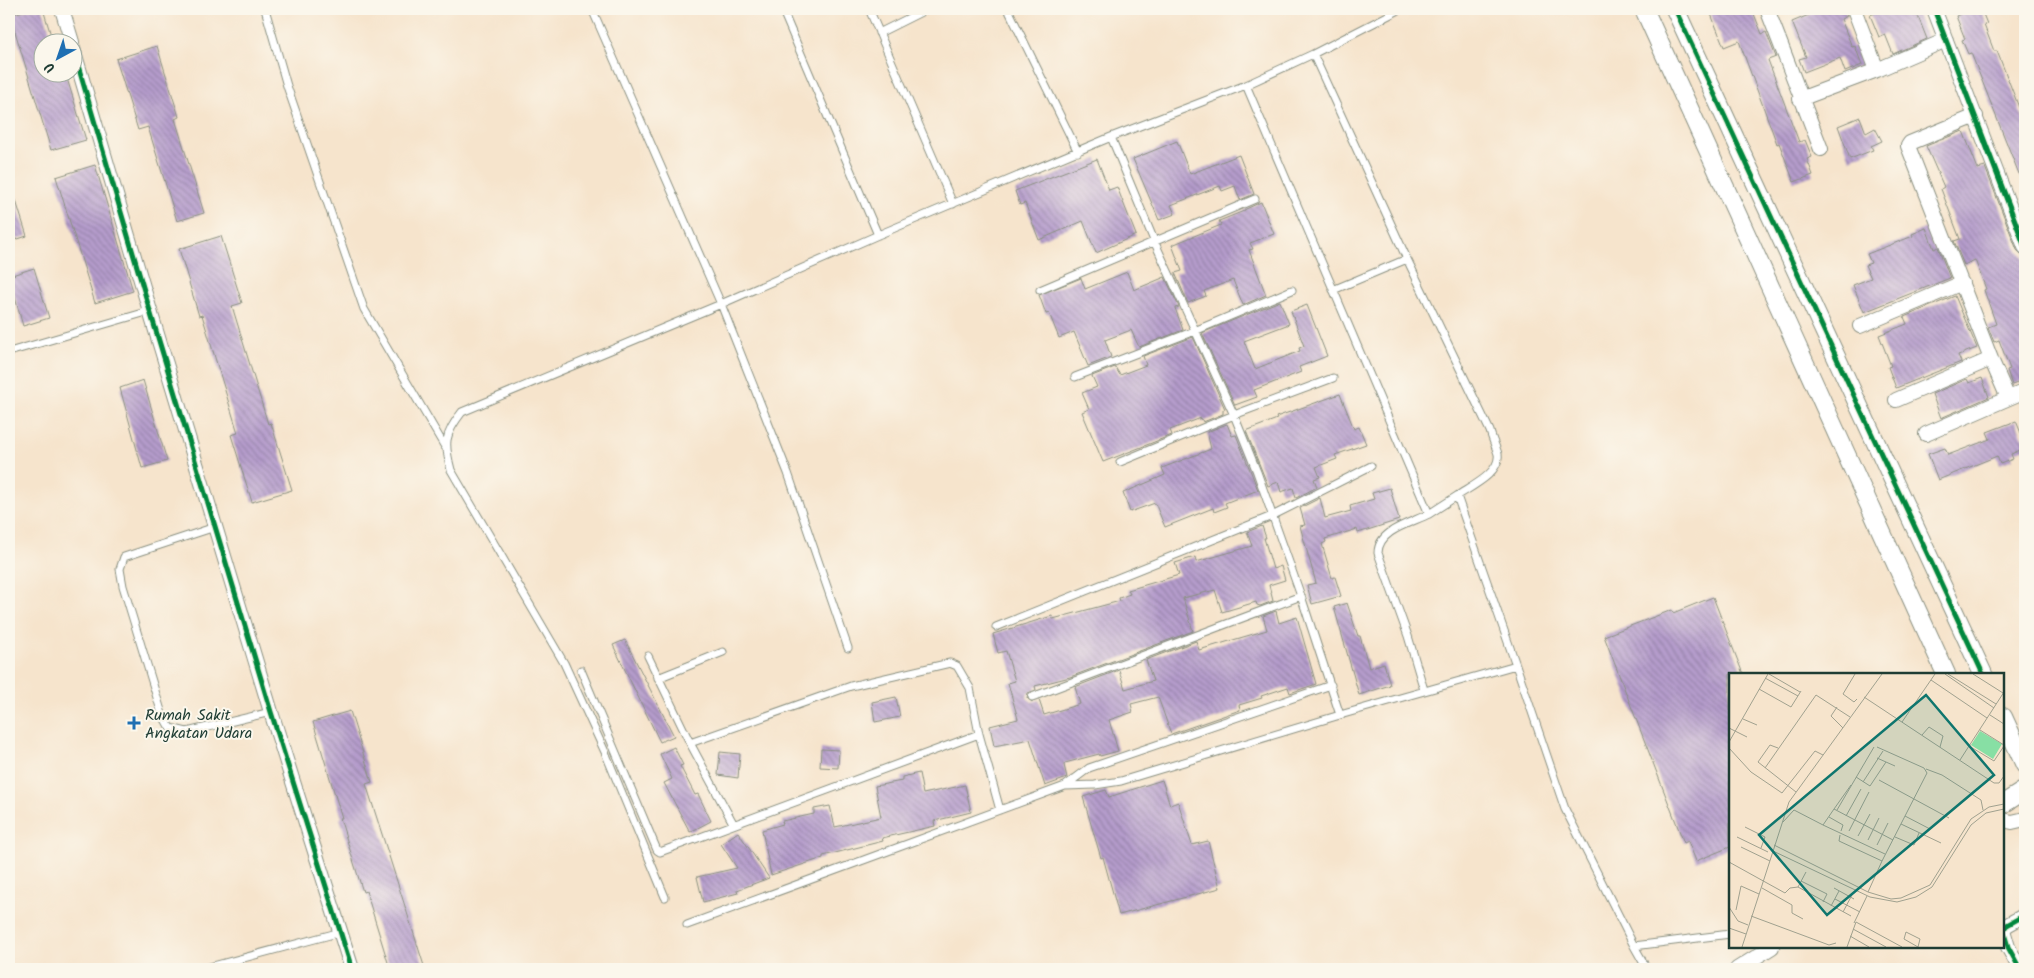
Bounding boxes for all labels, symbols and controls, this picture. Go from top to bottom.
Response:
north arrow [32,32,82,82]
text: U [40,56,61,78]
inset map [1729,673,2004,948]
place label: Rumah Sakit Angkatan Udara [145,703,252,746]
marker: Rumah Sakit Angkatan Udara [127,716,141,730]

